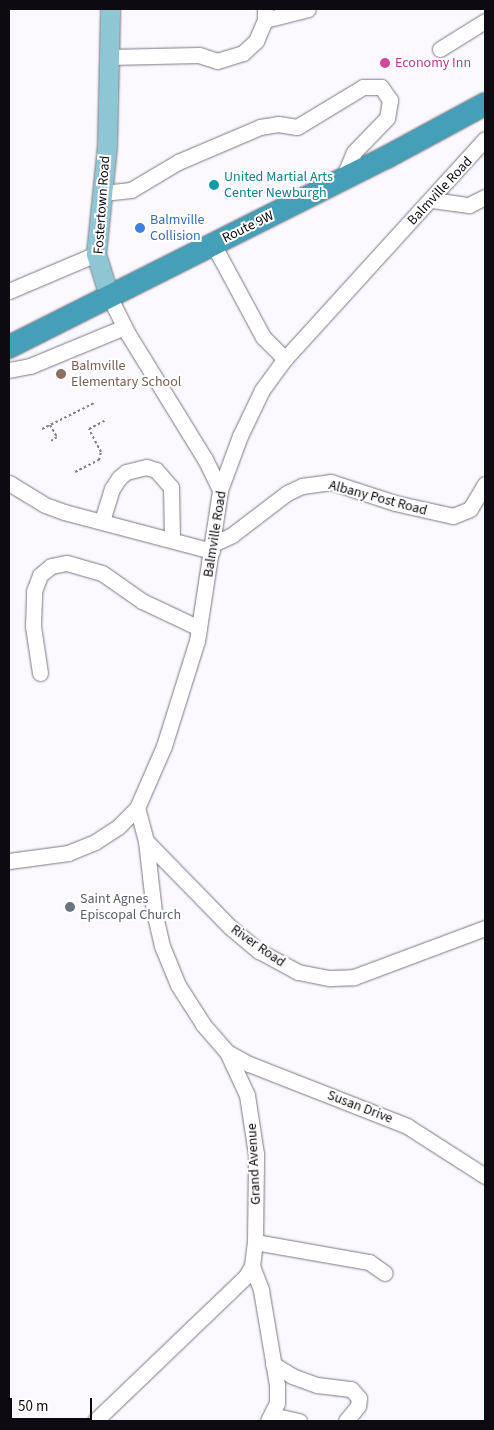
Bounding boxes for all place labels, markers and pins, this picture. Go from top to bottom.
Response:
place label: Economy Inn [395,55,471,71]
marker: Economy Inn [379,57,391,69]
place label: United Martial Arts Center Newburgh [224,169,333,202]
marker: United Martial Arts Center Newburgh [208,179,220,191]
place label: Balmville Collision [150,212,205,244]
marker: Balmville Collision [134,222,146,234]
place label: Balmville Elementary School [71,358,181,391]
marker: Balmville Elementary School [55,368,67,380]
place label: Saint Agnes Episcopal Church [80,891,181,924]
marker: Saint Agnes Episcopal Church [64,901,76,913]

